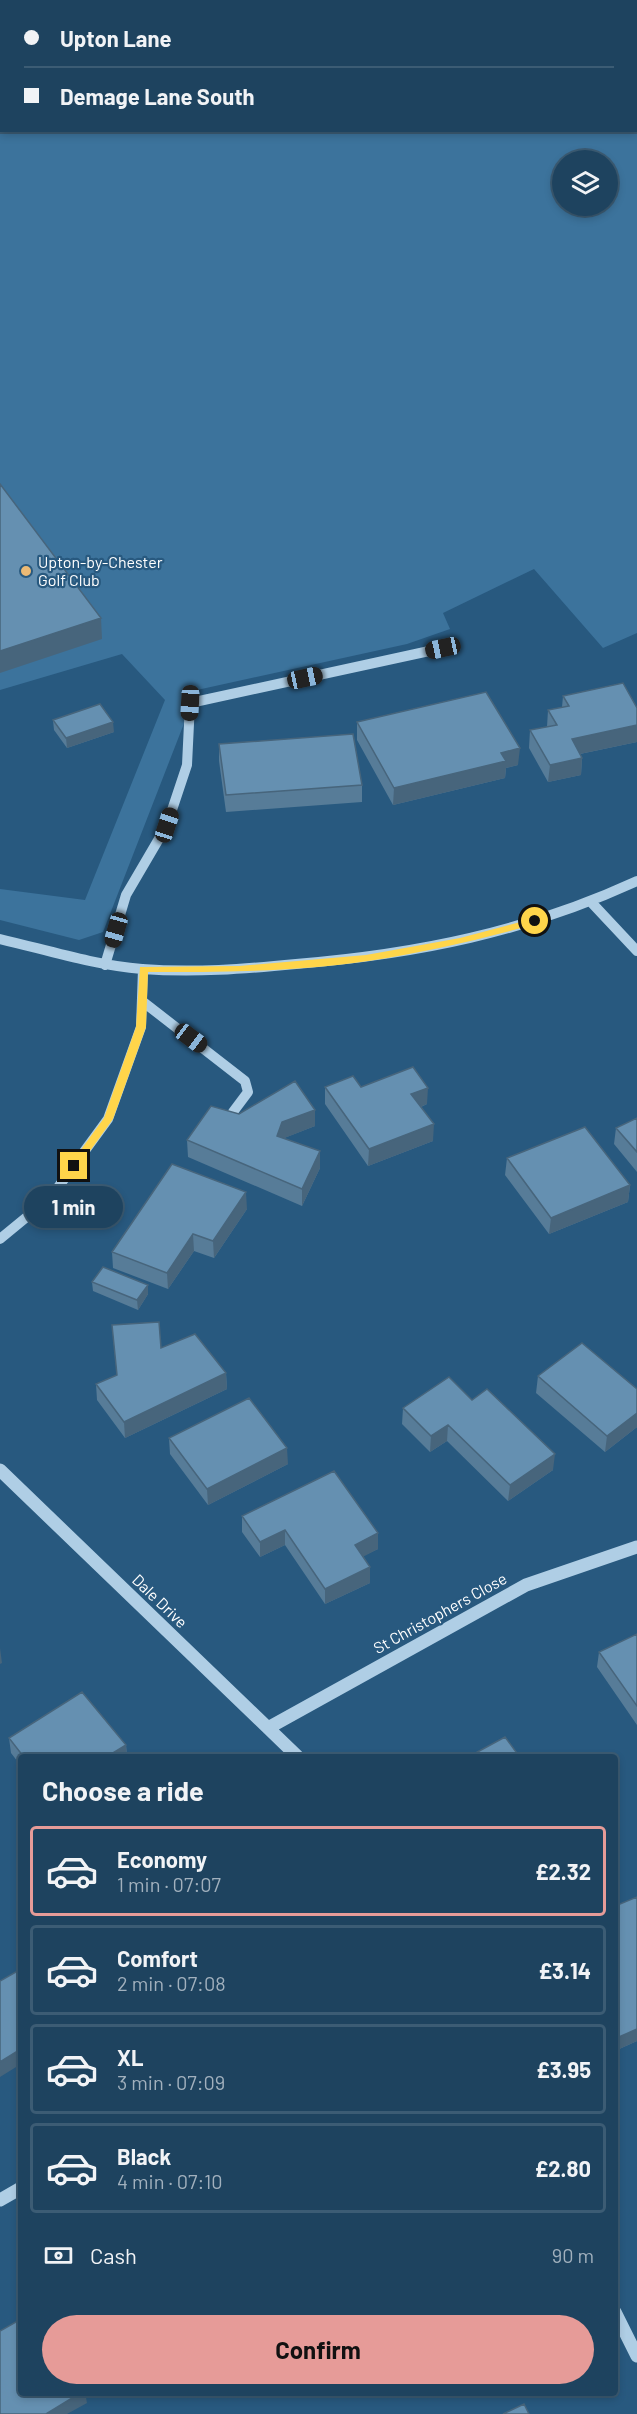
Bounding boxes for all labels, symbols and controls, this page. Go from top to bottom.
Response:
text: Upton Lane [60,25,171,51]
text: Demage Lane South [60,83,255,109]
map controls [552,150,618,216]
button: layers [552,150,618,216]
place label: Upton-by-Chester Golf Club [38,552,163,589]
marker: Upton-by-Chester Golf Club [19,564,33,578]
car [424,635,462,661]
car [286,665,324,691]
car [180,685,200,721]
car [153,805,181,845]
route start [521,907,548,934]
car [102,910,130,950]
car [171,1020,211,1056]
route end [60,1152,87,1179]
callout: 1 min [25,1187,124,1229]
text: 1 min [52,1195,95,1219]
street label: St Christophers Close [370,1568,510,1657]
street label: Dale Drive [129,1570,192,1631]
text: Choose a ride [42,1774,204,1806]
icon: car [45,1844,99,1898]
text: Economy [117,1846,207,1872]
text: £2.32 [535,1858,591,1884]
text: 1 min · 07:07 [117,1872,221,1896]
icon: car [45,1943,99,1997]
text: Comfort [117,1945,198,1971]
text: £3.14 [539,1957,591,1983]
text: 2 min · 07:08 [117,1971,226,1995]
icon: car [45,2042,99,2096]
text: XL [117,2044,143,2070]
text: £3.95 [536,2056,591,2082]
text: 3 min · 07:09 [117,2070,225,2094]
icon: car [45,2141,99,2195]
text: Black [117,2143,171,2169]
text: £2.80 [535,2155,591,2181]
text: 4 min · 07:10 [117,2169,222,2193]
icon: cash [42,2239,75,2272]
text: Cash [90,2242,137,2268]
text: 90 m [552,2243,594,2267]
button: Confirm [42,2315,594,2384]

